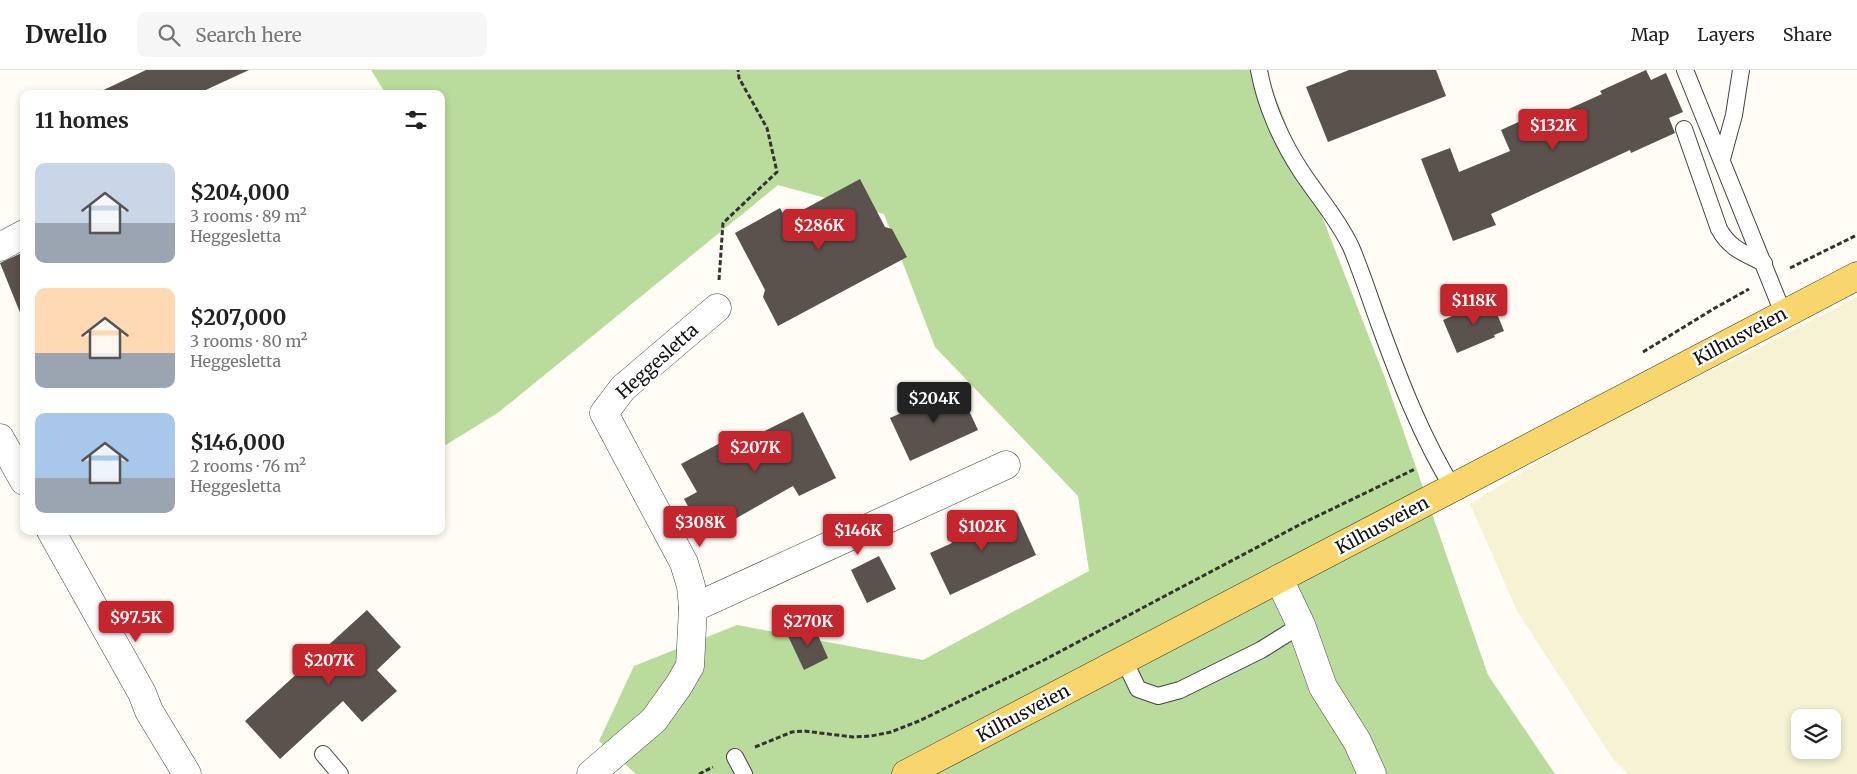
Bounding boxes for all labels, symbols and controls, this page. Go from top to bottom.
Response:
search box [137,12,487,57]
text: Dwello [25,19,107,50]
icon: search [155,21,183,49]
text: Search here [195,23,302,47]
text: Map [1631,23,1669,46]
text: Layers [1697,23,1755,46]
text: Share [1783,23,1832,46]
icon: filters [402,106,430,134]
text: 11 homes [35,107,129,134]
pin: $132K [1518,108,1588,151]
text: $132K [1529,115,1577,135]
text: $204,000 [190,179,290,206]
icon: home [75,183,135,243]
text: 3 rooms · 89 m² [190,206,307,226]
pin: $286K [784,208,854,251]
text: $286K [794,215,844,235]
text: Heggesletta [190,226,281,246]
pin: $118K [1439,284,1509,326]
text: $118K [1451,290,1497,310]
street label: Kilhusveien [1689,302,1791,370]
text: $207,000 [190,304,286,331]
icon: home [75,308,135,368]
street label: Heggesletta [611,318,703,404]
text: 3 rooms · 80 m² [190,331,307,351]
text: Heggesletta [190,351,281,371]
pin: $204K [899,382,969,424]
text: $204K [908,388,960,408]
text: $146,000 [190,429,285,456]
pin: $207K [720,430,790,473]
icon: home [75,433,135,493]
text: $207K [730,437,781,457]
text: 2 rooms · 76 m² [190,456,306,476]
text: Heggesletta [190,476,281,496]
street label: Kilhusveien [1331,491,1433,559]
pin: $308K [665,506,735,548]
pin: $102K [947,510,1017,552]
text: $308K [674,512,726,532]
pin: $146K [823,514,893,556]
text: $102K [958,516,1006,536]
text: $146K [834,520,882,540]
pin: $97.5K [95,600,177,643]
pin: $270K [773,604,843,647]
text: $97.5K [110,607,162,627]
text: $270K [783,611,833,631]
pin: $207K [294,644,364,686]
text: $207K [304,650,355,670]
street label: Kilhusveien [972,679,1074,747]
map controls [1791,709,1841,759]
button: layers [1791,709,1841,759]

